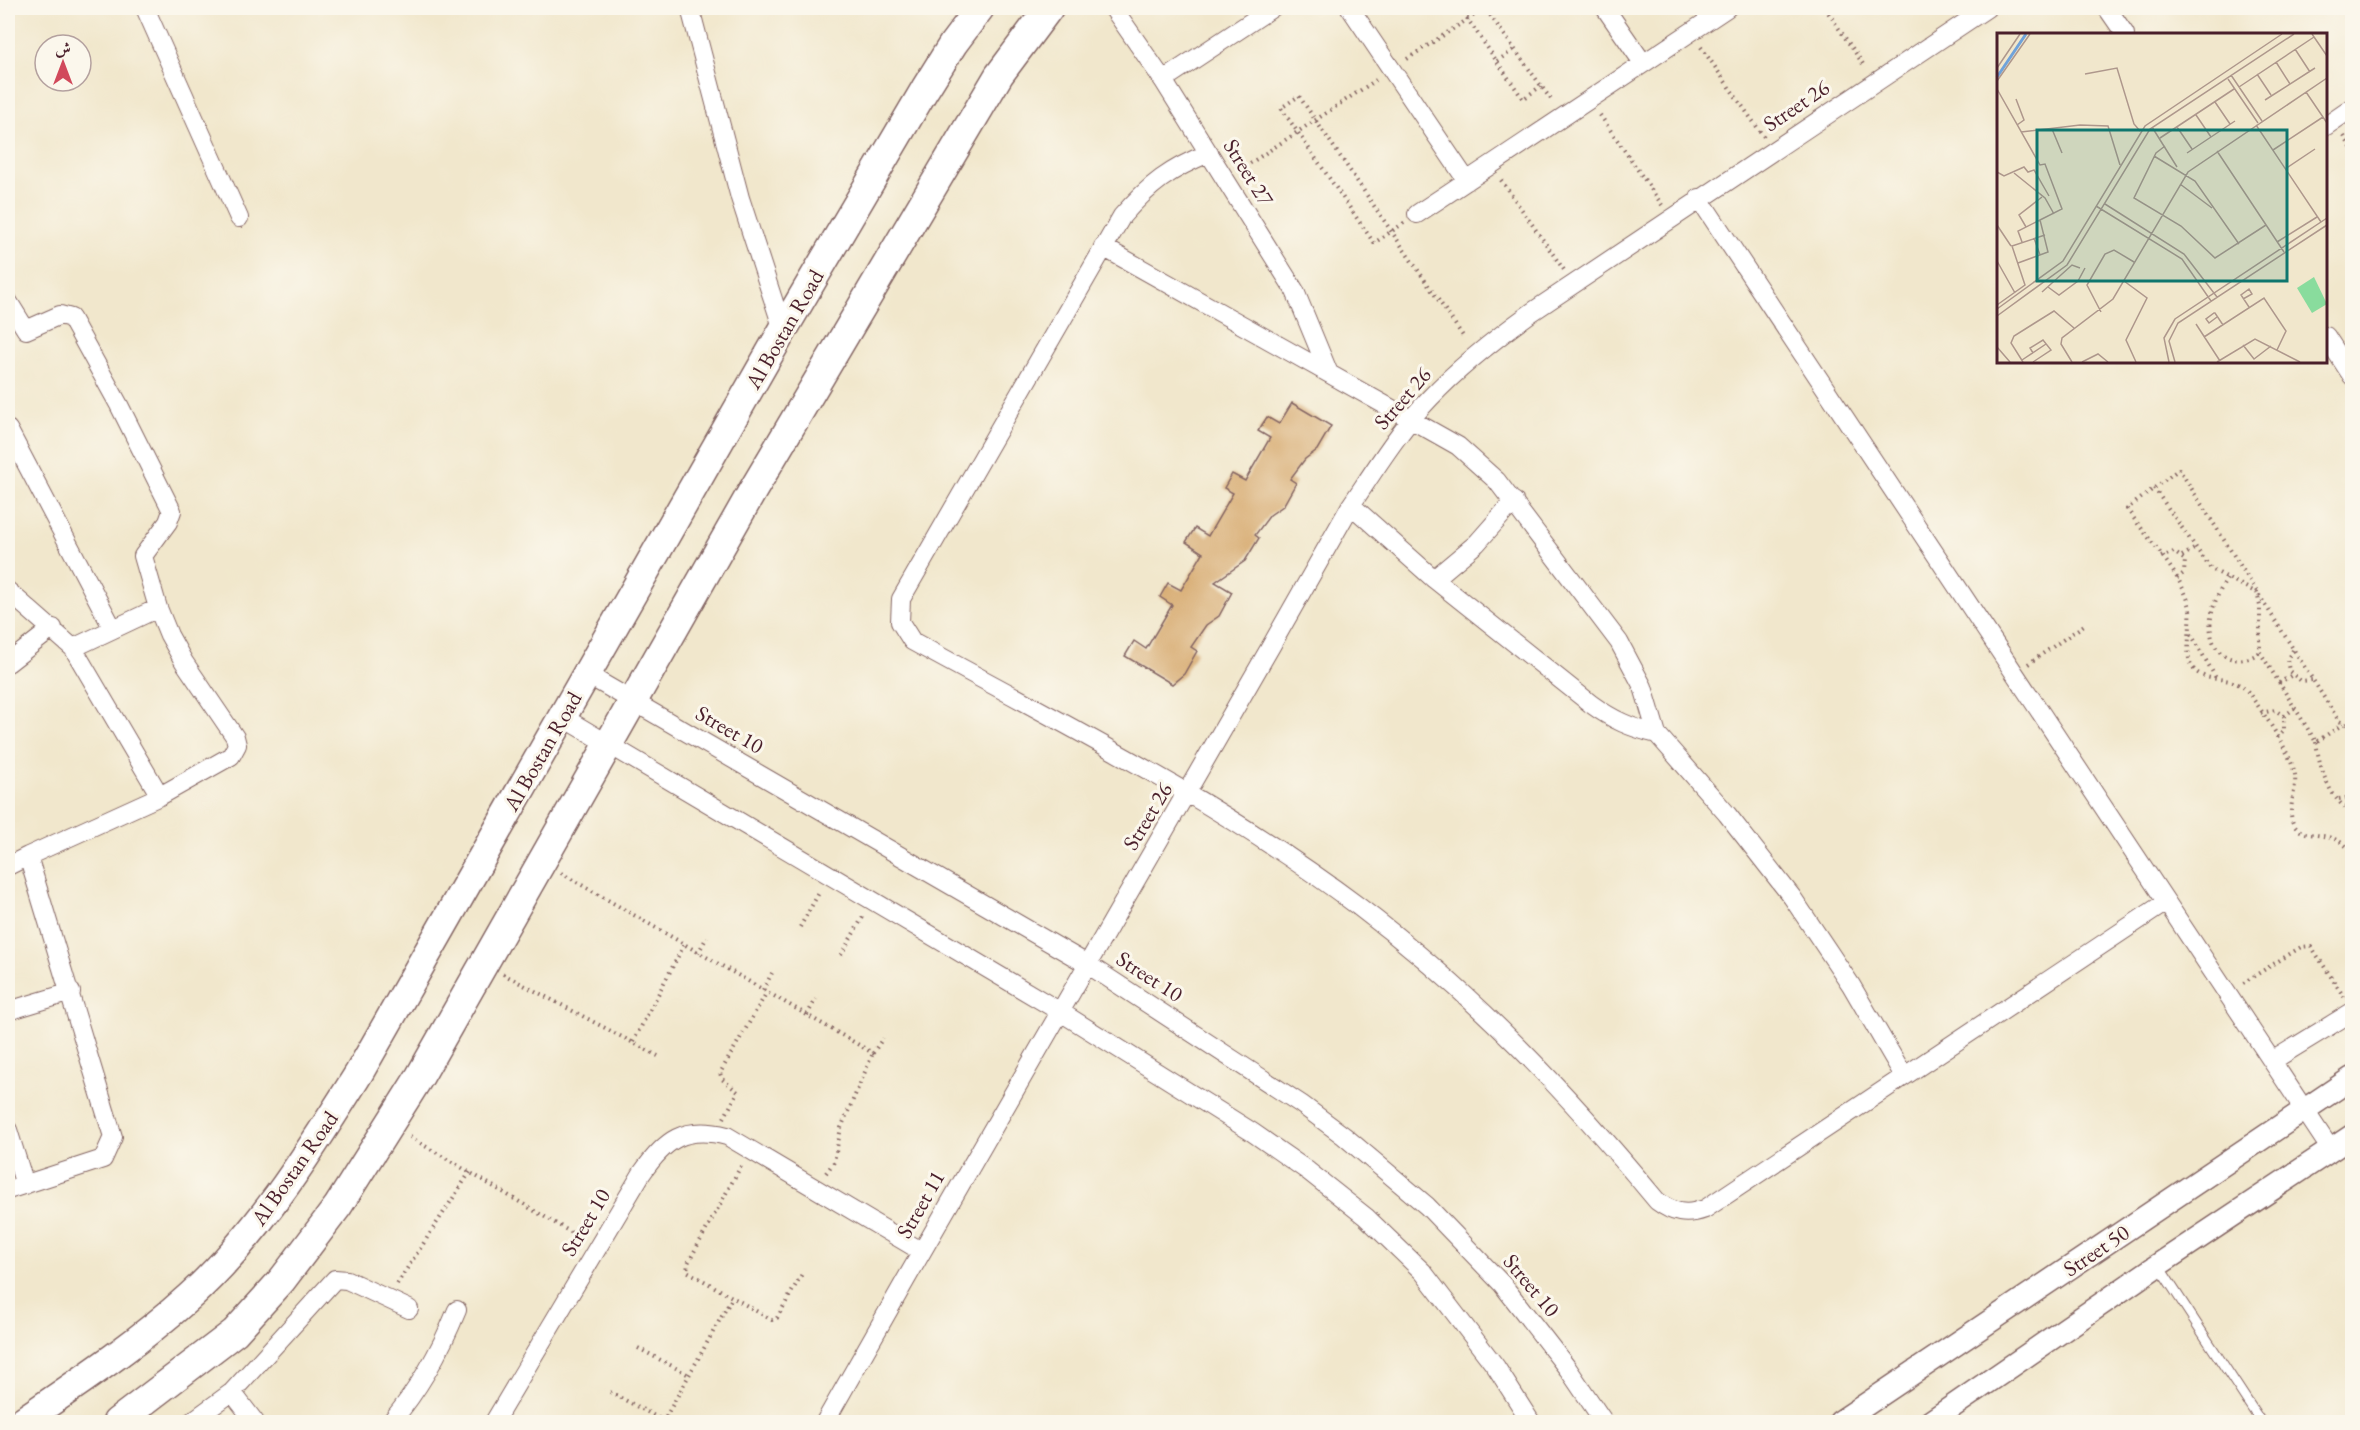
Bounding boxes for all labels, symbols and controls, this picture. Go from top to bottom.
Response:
north arrow [33,33,93,93]
inset map [1997,33,2327,363]
text: ش [55,38,71,59]
street label: Street 26 [1758,72,1835,138]
street label: Street 27 [1217,133,1281,212]
street label: Al Bostan Road [738,263,831,395]
street label: Street 26 [1367,361,1438,436]
street label: Al Bostan Road [496,685,589,817]
street label: Street 10 [691,698,769,761]
street label: Street 26 [1116,777,1179,855]
street label: Street 10 [1111,944,1189,1009]
street label: Al Bostan Road [244,1105,345,1232]
street label: Street 11 [889,1165,951,1243]
street label: Street 10 [554,1183,617,1261]
street label: Street 50 [2058,1217,2135,1283]
street label: Street 10 [1497,1248,1567,1323]

